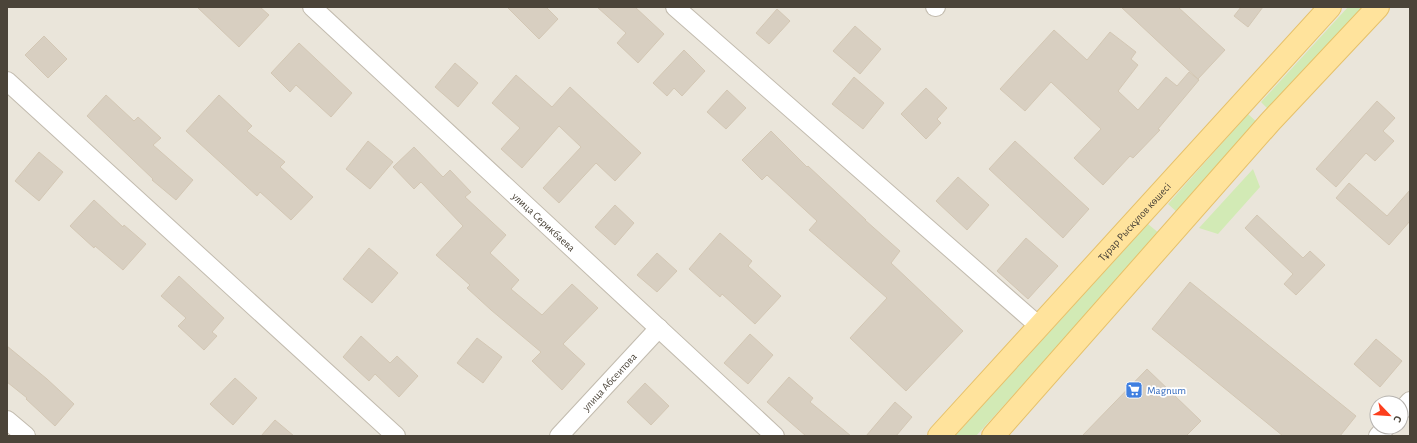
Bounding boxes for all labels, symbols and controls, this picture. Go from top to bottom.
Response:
street label: Тұрар Рыскұлов көшесі [1096,181,1173,263]
street label: улица Серикбаева [509,190,577,254]
street label: улица Абсеитова [580,351,639,414]
supermarket icon: Magnum [1124,380,1144,400]
place label: Magnum [1147,385,1186,396]
north arrow [1369,395,1409,435]
text: С [1391,414,1404,424]

